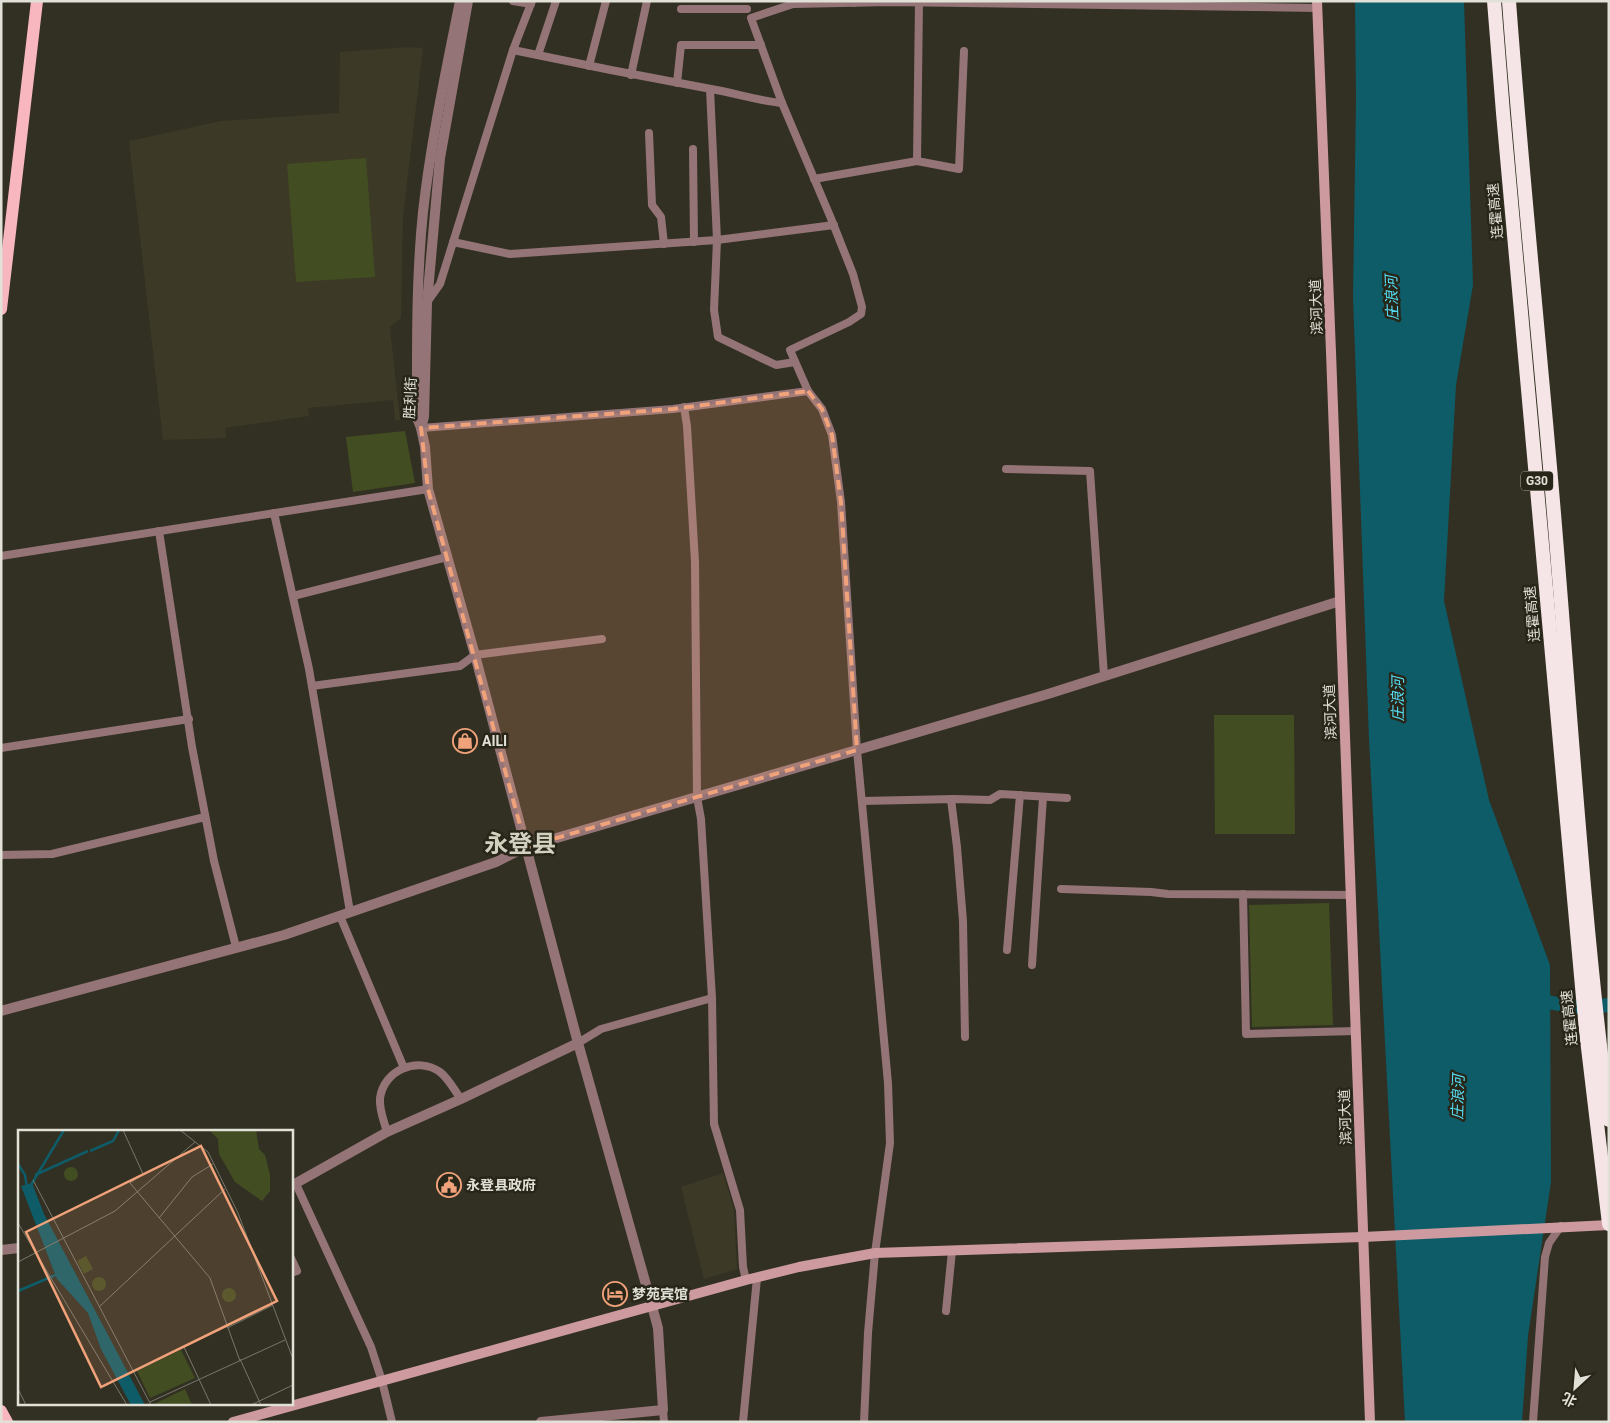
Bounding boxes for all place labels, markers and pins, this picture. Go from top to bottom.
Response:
shop icon: AILI [452,728,478,754]
place label: AILI [482,733,507,749]
public building icon: 永登县政府 [436,1172,462,1198]
place label: 永登县政府 [466,1177,536,1193]
hotel icon: 梦苑宾馆 [602,1281,628,1307]
place label: 梦苑宾馆 [632,1286,688,1302]

